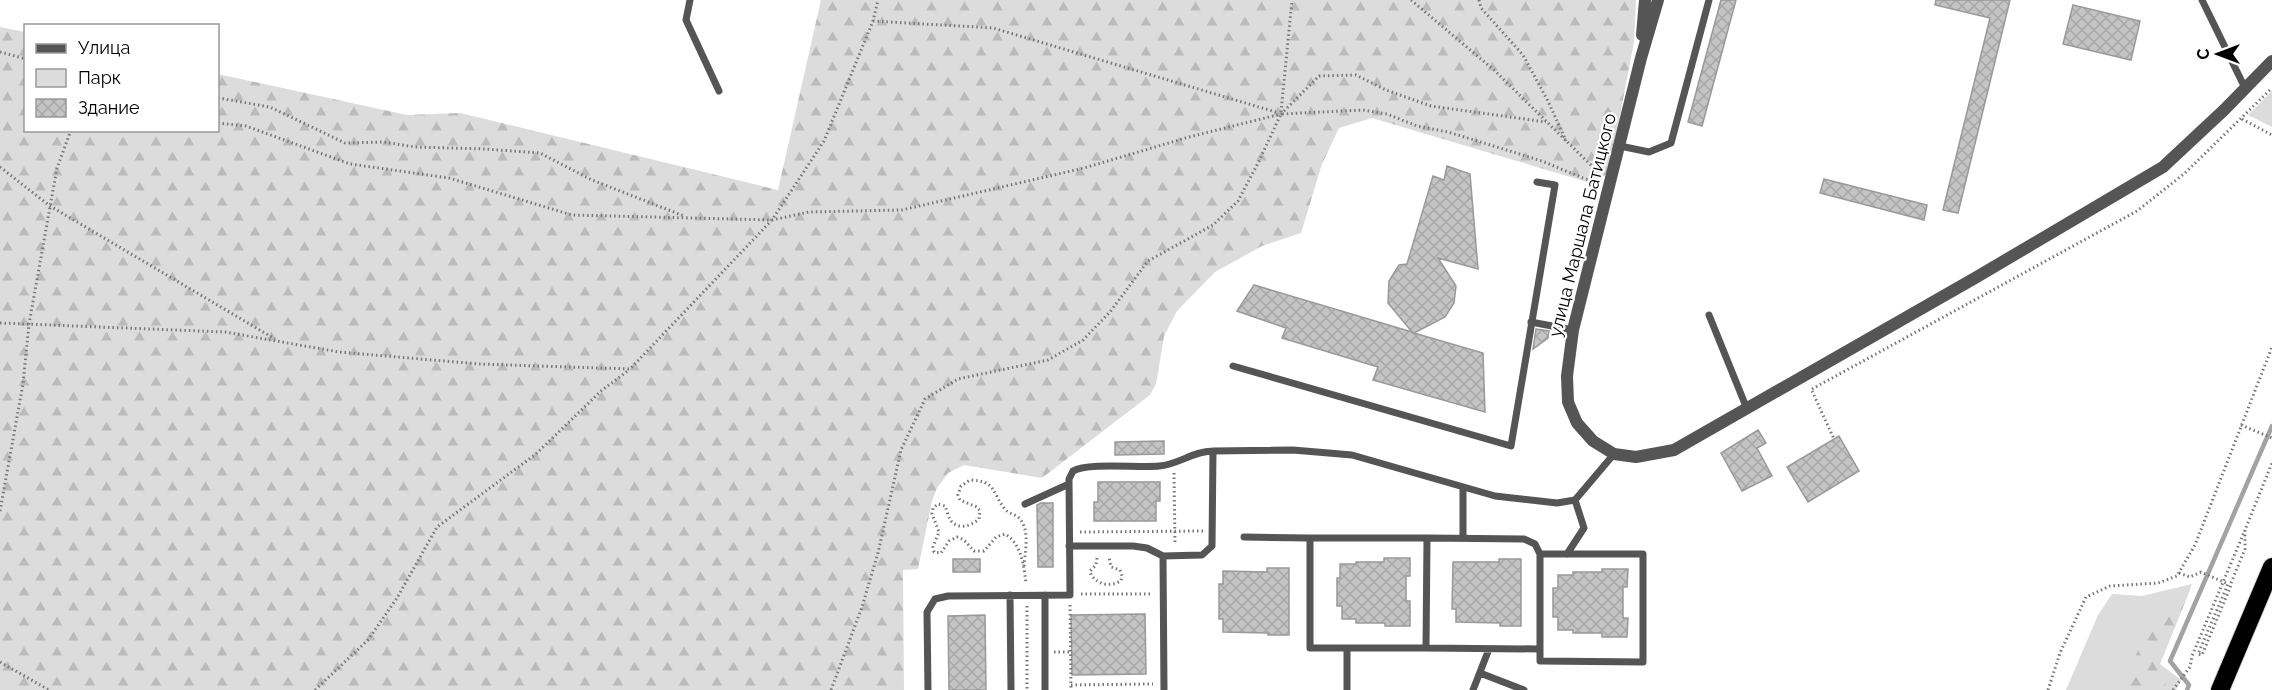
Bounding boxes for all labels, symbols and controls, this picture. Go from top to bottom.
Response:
legend [24,24,219,132]
north arrow [2188,24,2248,84]
text: Улица [78,37,130,58]
text: С [2194,48,2213,59]
text: Парк [78,67,121,88]
text: Здание [78,97,140,118]
street label: улица Маршала Батицкого [1544,111,1620,339]

